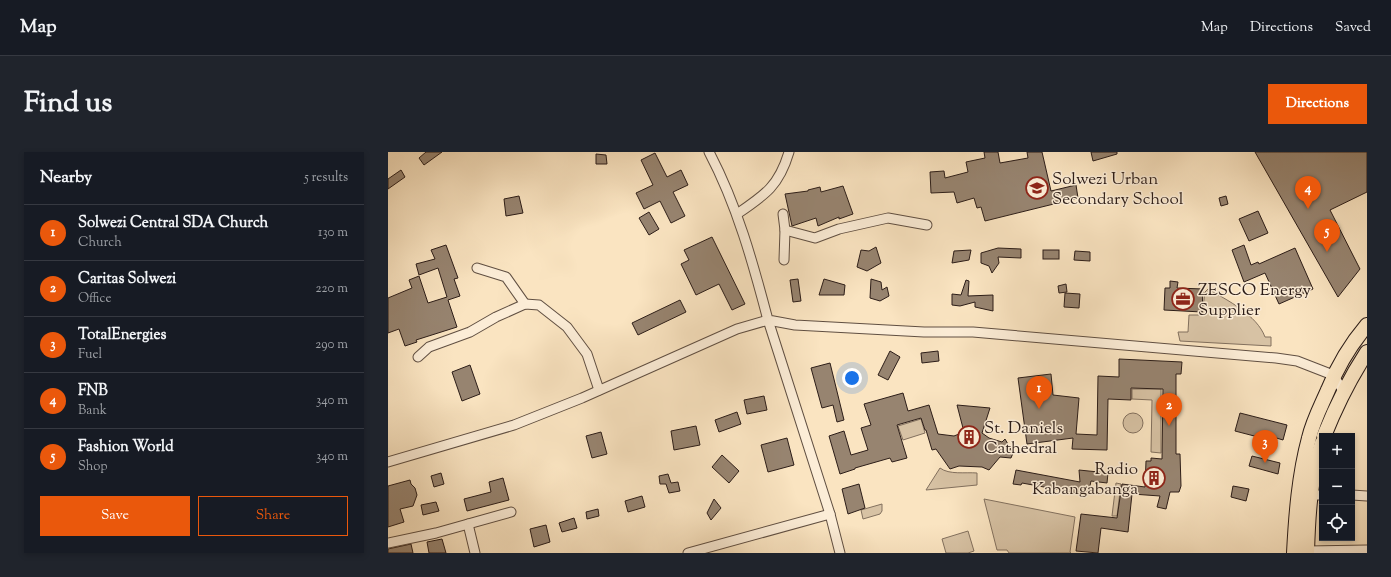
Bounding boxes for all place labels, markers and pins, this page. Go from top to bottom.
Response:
place label: Solwezi Urban Secondary School [1052,168,1184,212]
school or university icon: Solwezi Urban Secondary School [1024,175,1050,201]
pin: 4 [1295,176,1321,209]
pin: 5 [1314,219,1340,252]
place label: ZESCO Energy Supplier [1198,279,1312,323]
office icon: ZESCO Energy Supplier [1170,286,1196,312]
pin: 1 [1026,376,1052,409]
pin: 2 [1156,393,1182,426]
place label: St. Daniels Cathedral [984,417,1064,461]
building icon: St. Daniels Cathedral [956,424,982,450]
pin: 3 [1252,430,1278,463]
place label: Radio Kabangabanga [1032,458,1138,502]
building icon: Radio Kabangabanga [1141,465,1167,491]

